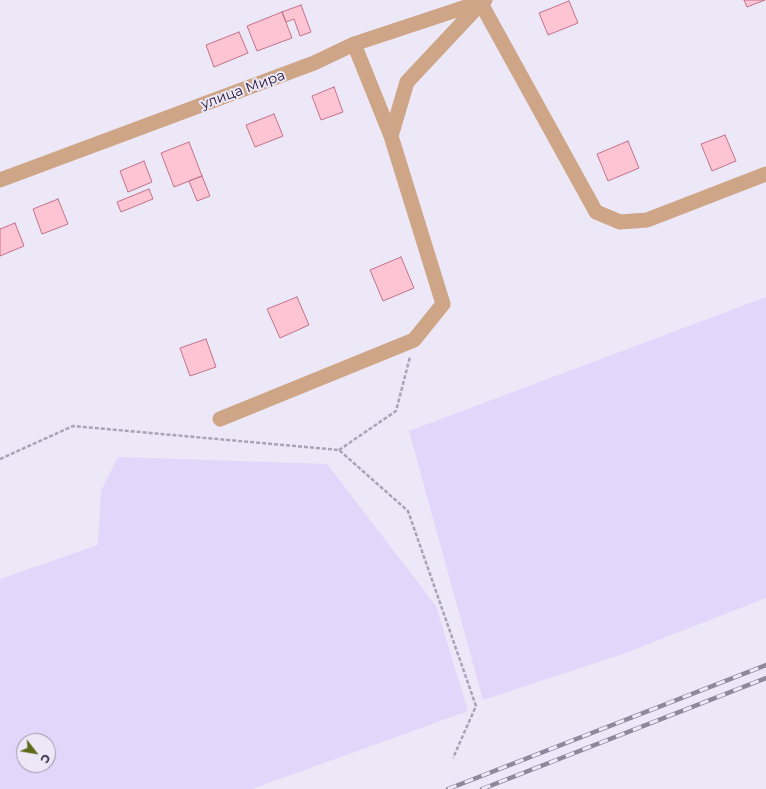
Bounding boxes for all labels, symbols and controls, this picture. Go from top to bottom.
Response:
street label: улица Мира [199,67,287,113]
north arrow [16,733,56,773]
text: С [37,752,53,766]

